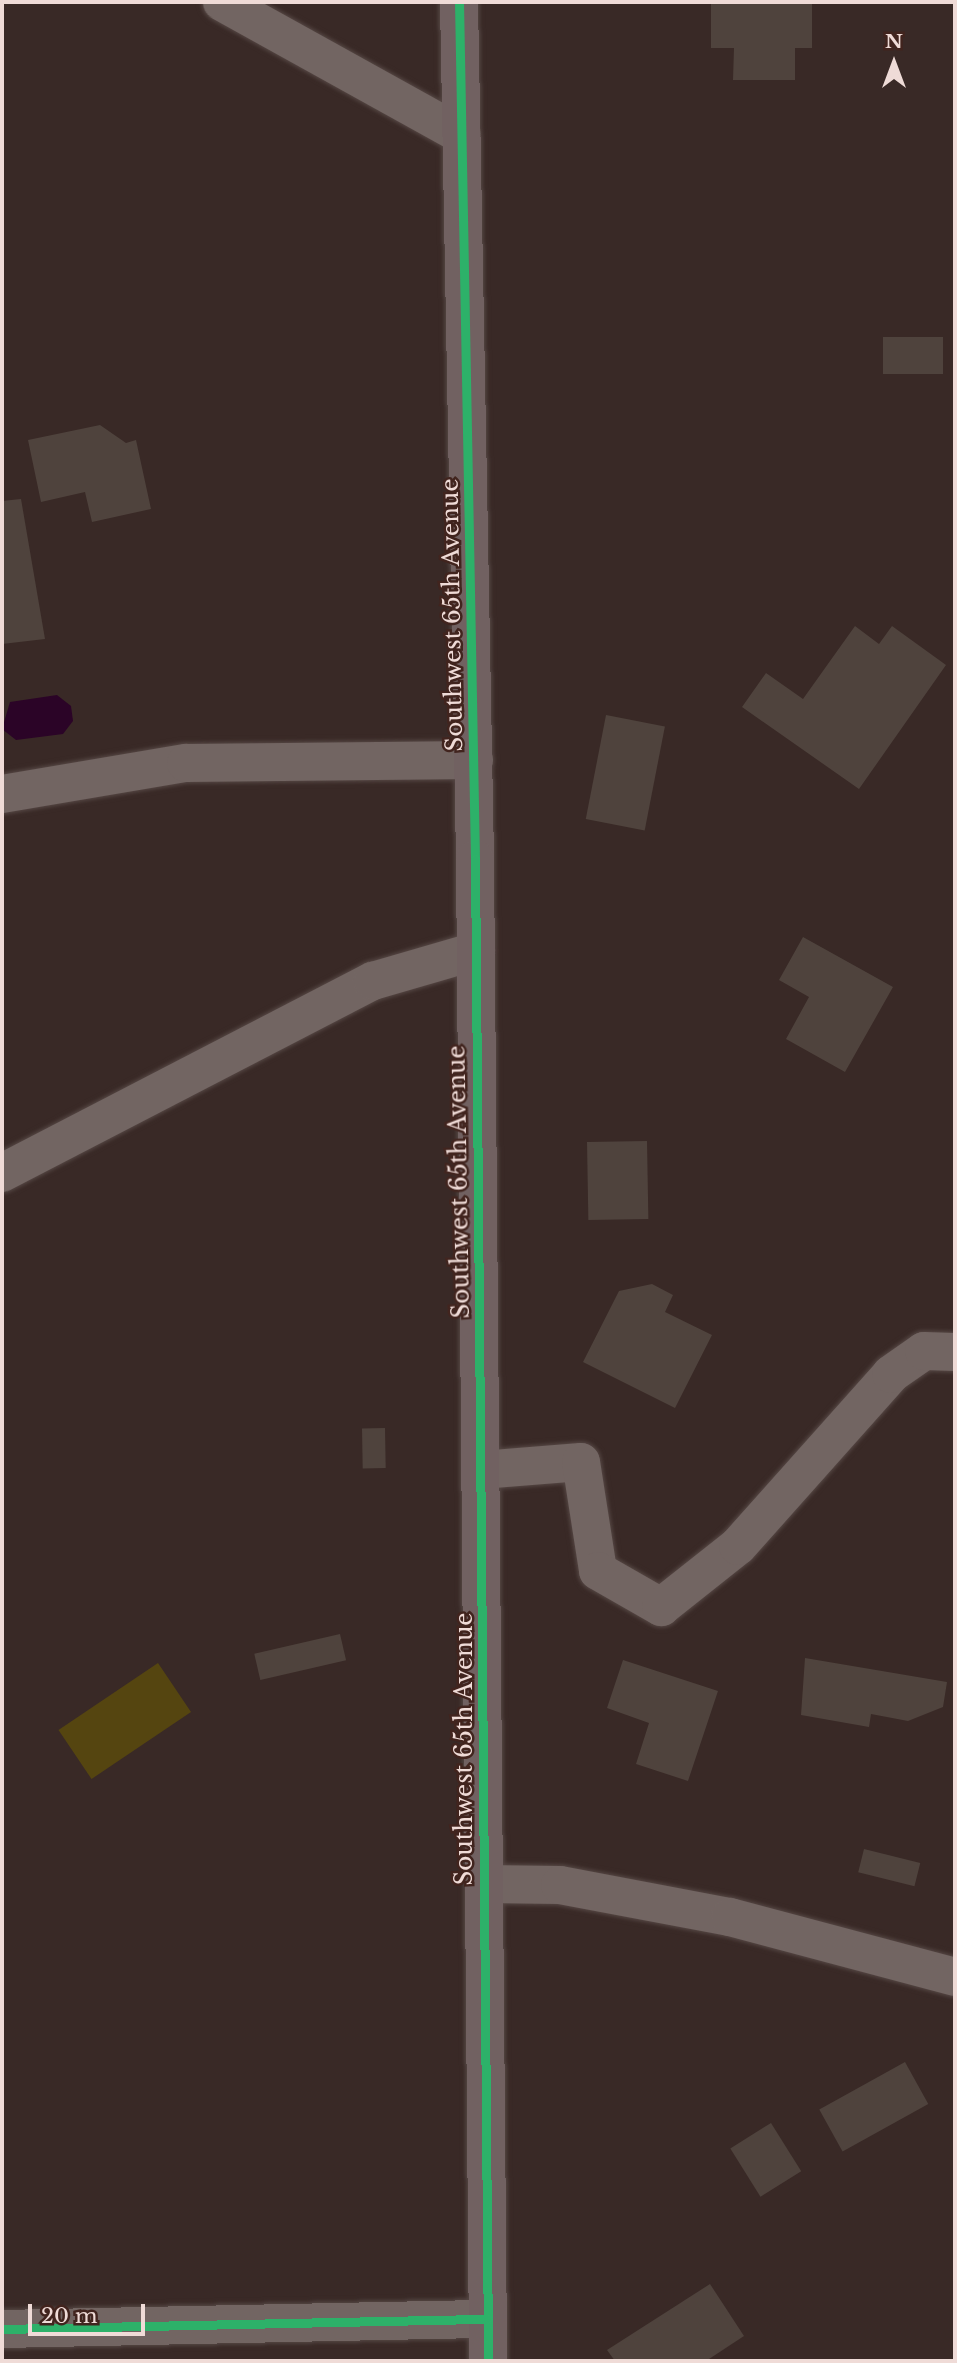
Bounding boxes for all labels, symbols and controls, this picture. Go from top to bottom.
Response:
north arrow [859,28,929,98]
text: N [885,30,903,53]
street label: Southwest 65th Avenue [436,478,468,752]
street label: Southwest 65th Avenue [443,1045,475,1319]
street label: Southwest 65th Avenue [450,1612,478,1886]
scale bar [32,2290,149,2334]
text: 20 m [41,2303,98,2329]

